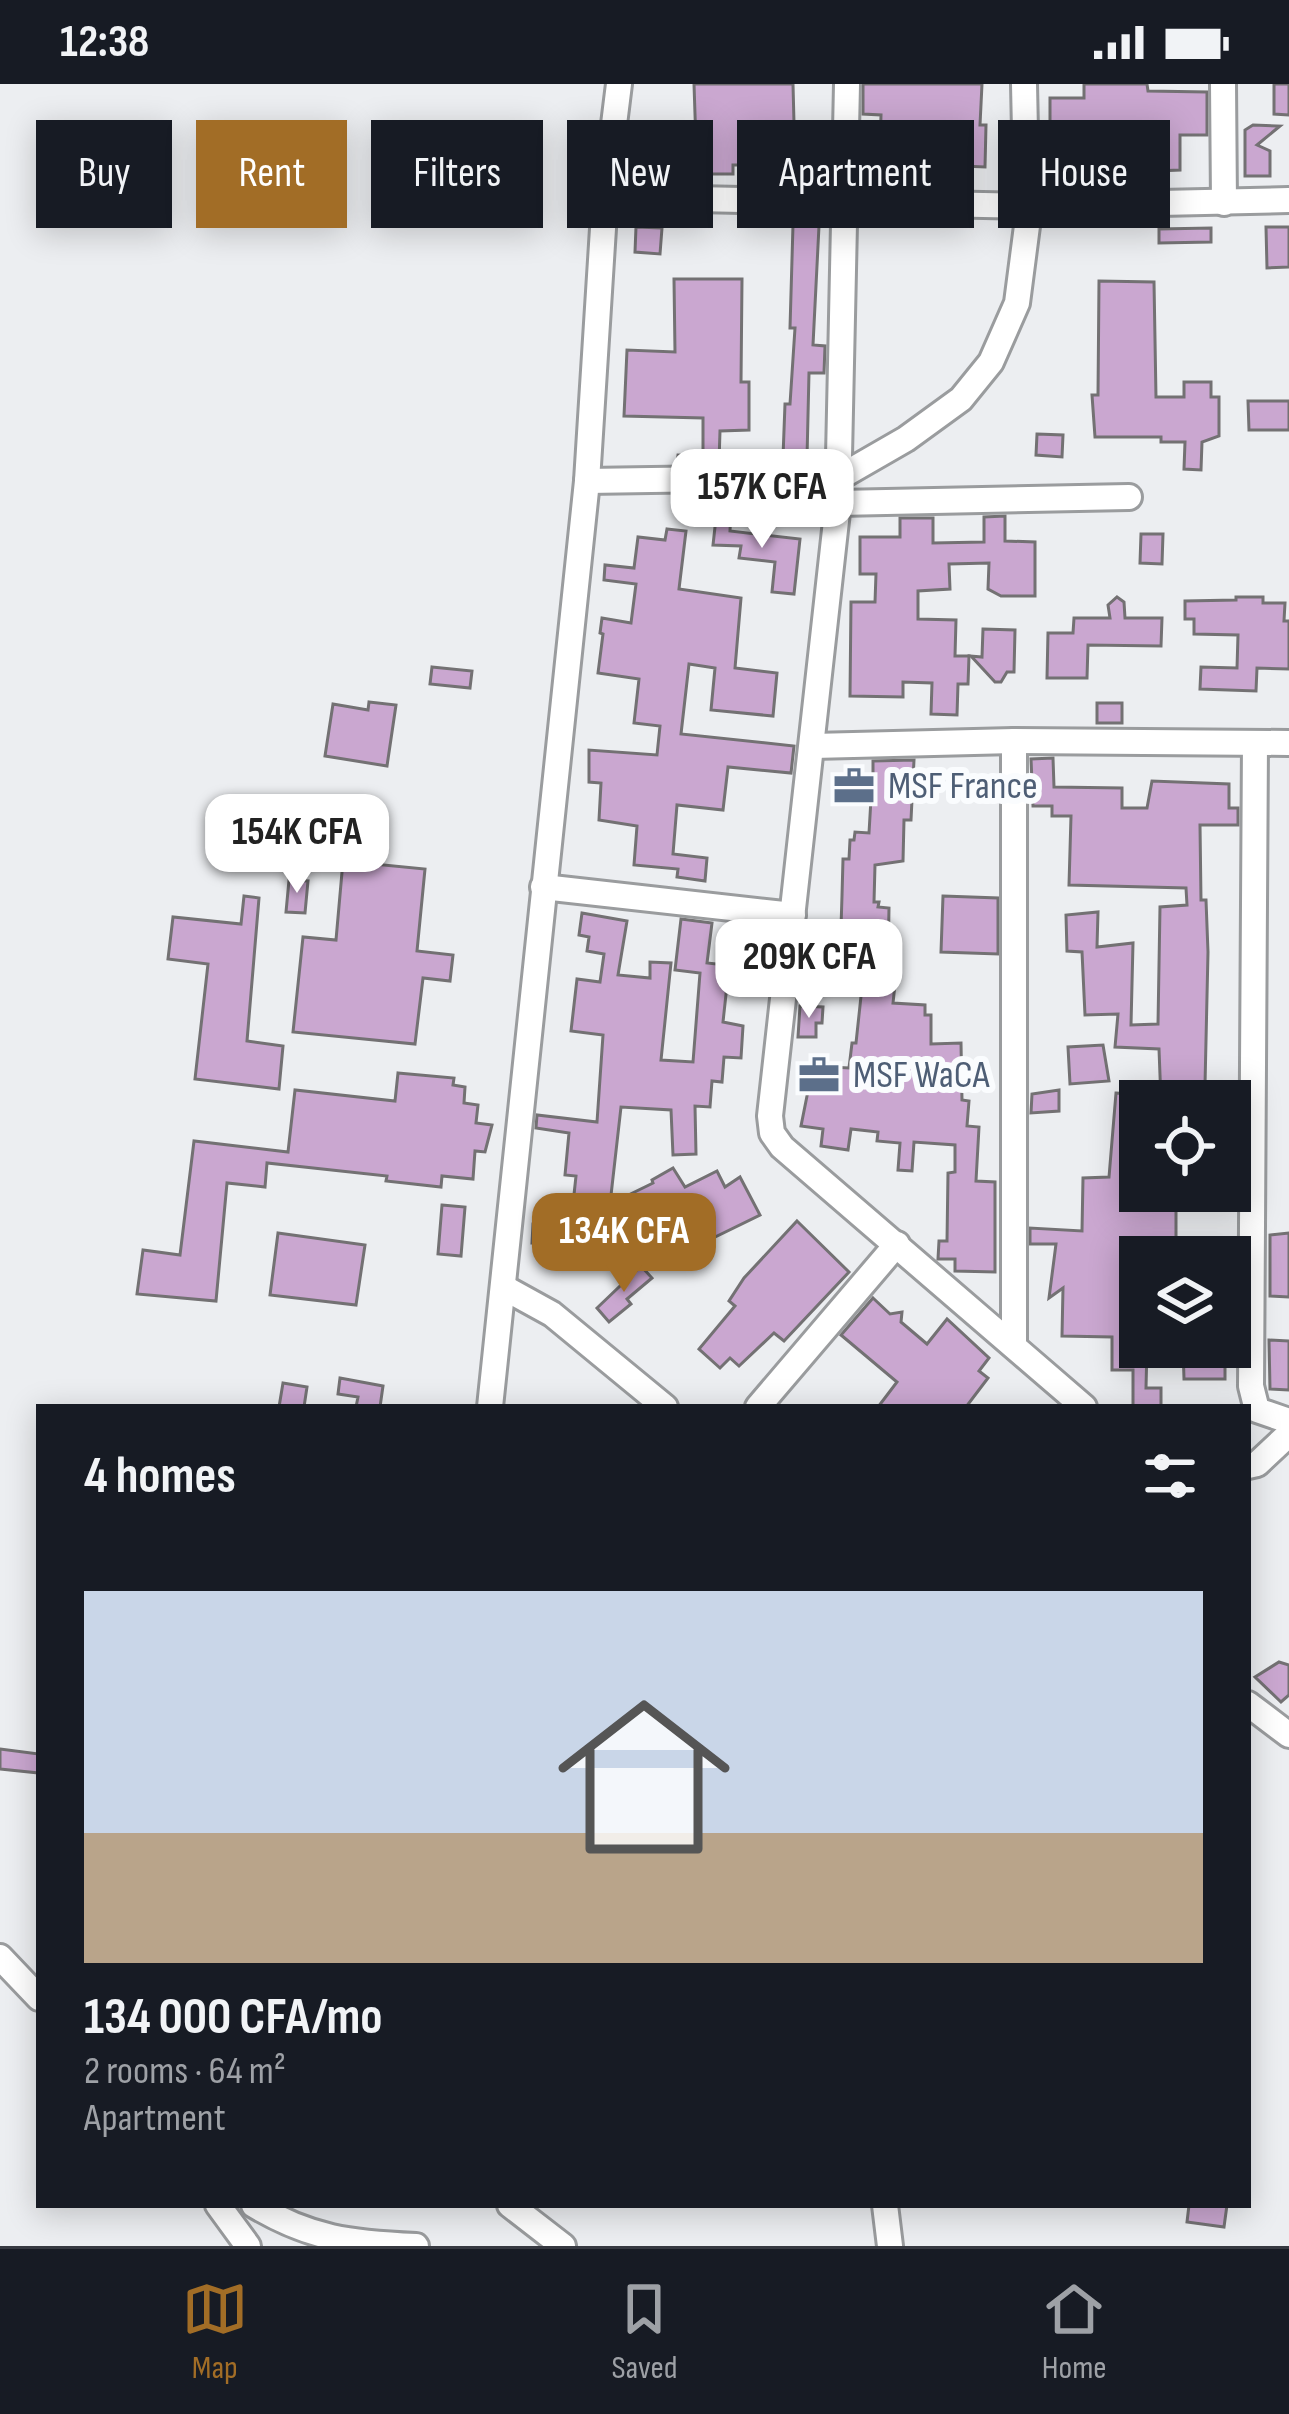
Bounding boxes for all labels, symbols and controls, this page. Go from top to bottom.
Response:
text: 12:38 [60,15,149,70]
chip: Buy [36,120,172,228]
chip: Rent [196,120,347,228]
chip: Filters [371,120,543,228]
chip: New [567,120,713,228]
chip: Apartment [737,120,974,228]
chip: House [998,120,1170,228]
pin: 157K CFA [638,449,886,551]
text: 157K CFA [698,464,826,511]
office icon: MSF France [831,763,877,809]
place label: MSF France [888,763,1038,810]
pin: 154K CFA [173,794,421,896]
text: 154K CFA [232,809,362,856]
pin: 209K CFA [685,919,933,1021]
text: 209K CFA [742,934,876,981]
office icon: MSF WaCA [796,1052,842,1098]
place label: MSF WaCA [853,1052,990,1099]
map controls [1119,1080,1251,1368]
button: locate [1119,1080,1251,1212]
pin: 134K CFA [500,1193,748,1295]
text: 134K CFA [559,1208,689,1255]
button: layers [1119,1236,1251,1368]
icon: filters [1137,1443,1203,1509]
text: 4 homes [84,1446,236,1507]
icon: home [536,1669,752,1885]
text: 134 000 CFA/mo [84,1987,383,2048]
text: 2 rooms · 64 m² [84,2048,286,2095]
text: Apartment [84,2095,226,2142]
tab: Map [182,2276,248,2388]
tab: Saved [611,2276,678,2388]
tab: Home [1041,2276,1107,2388]

